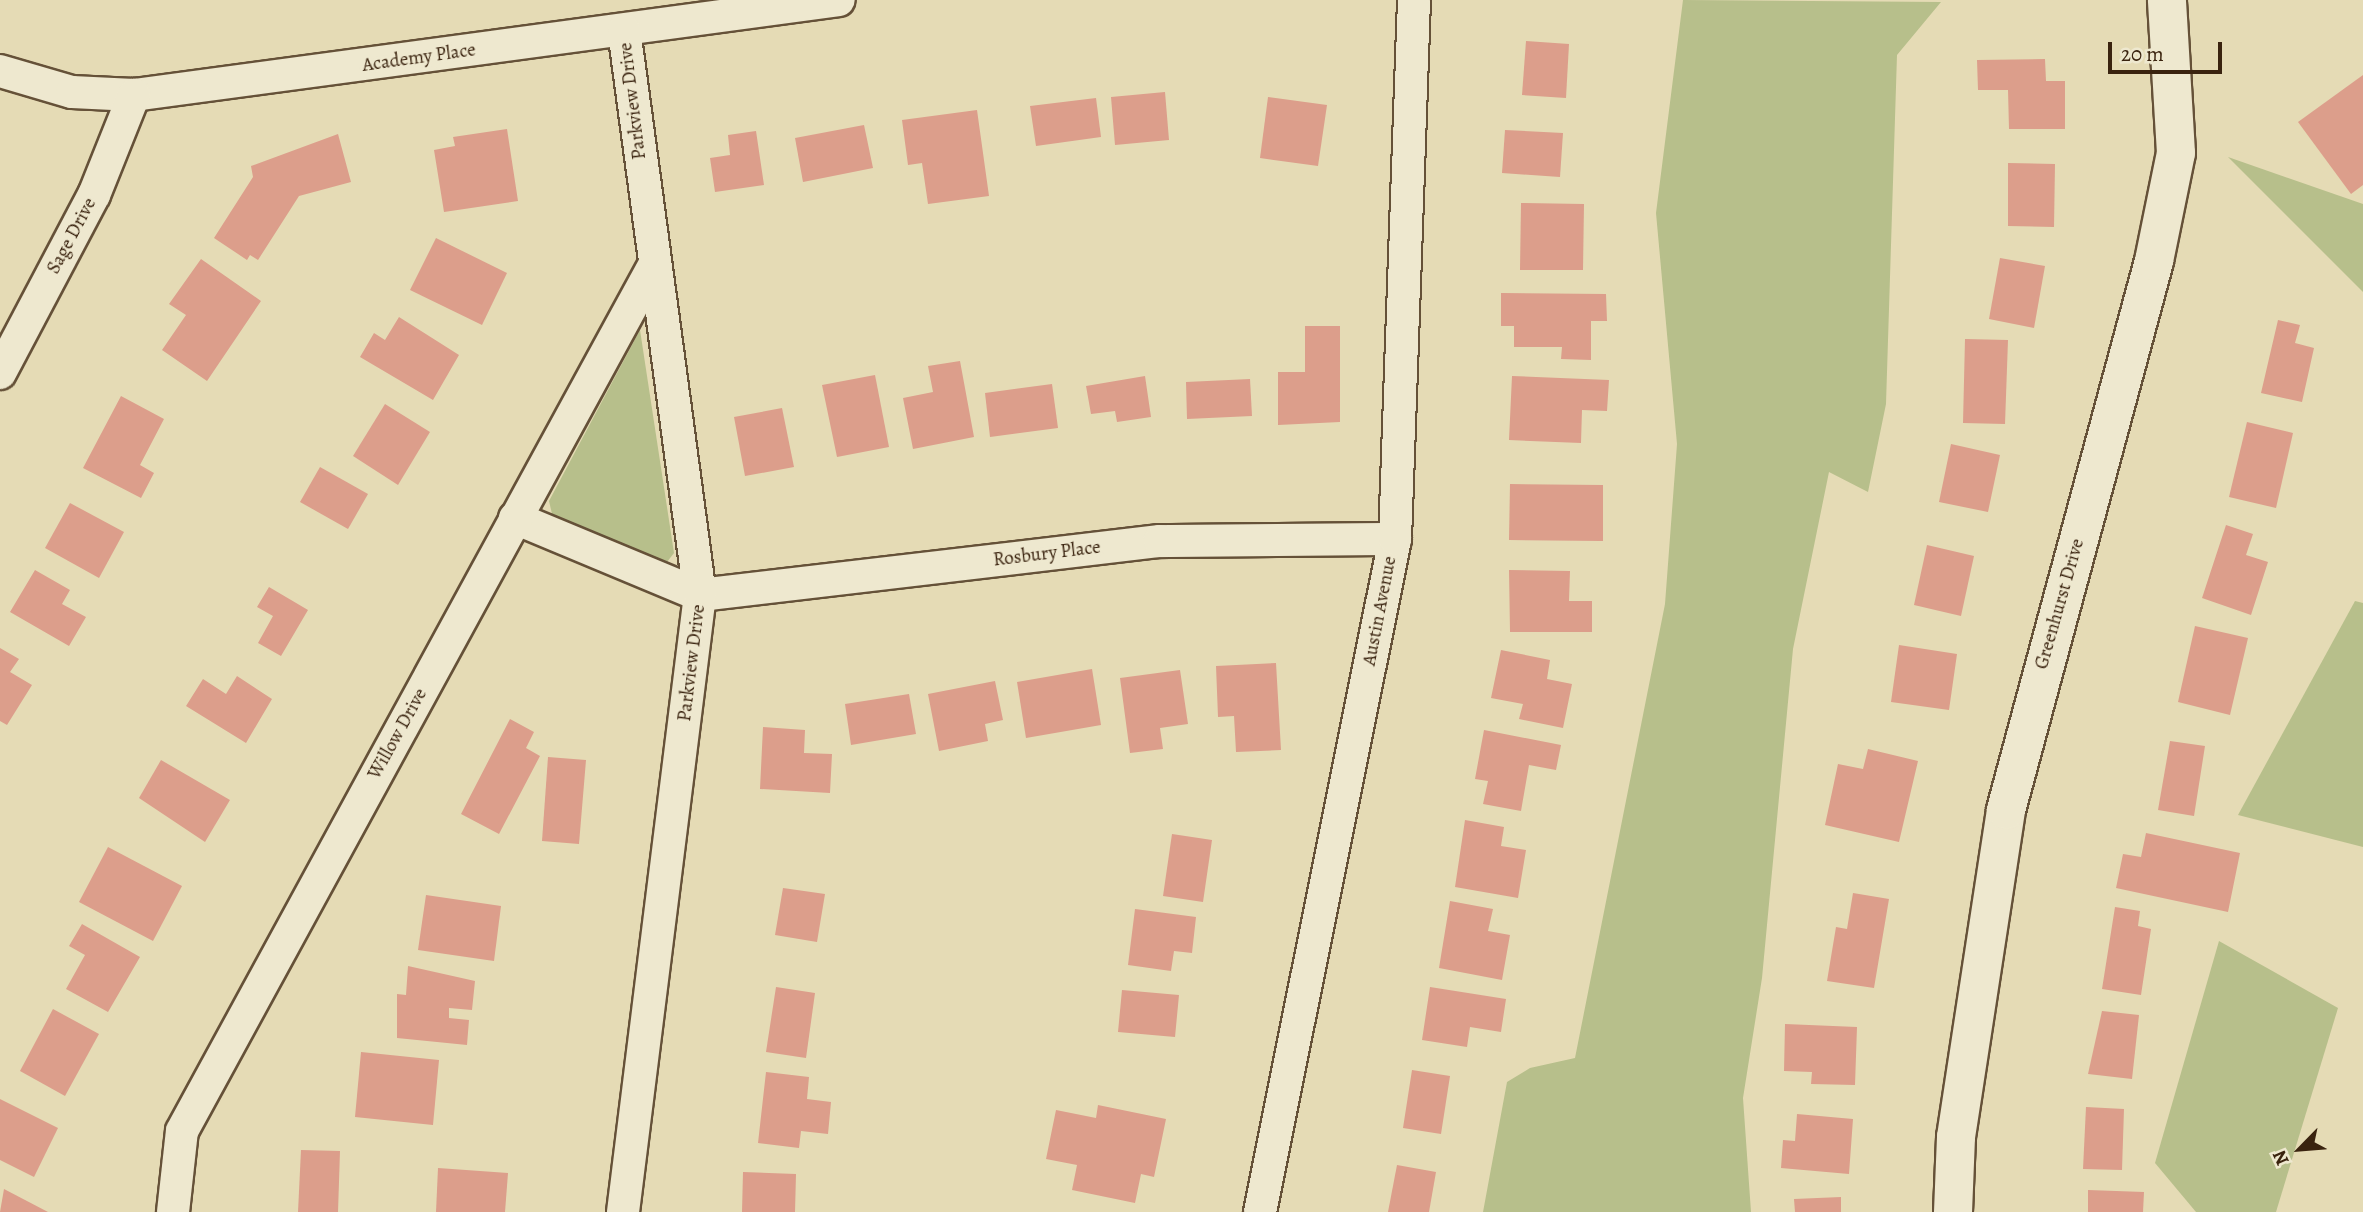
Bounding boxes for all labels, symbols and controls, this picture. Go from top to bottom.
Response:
scale bar [2111,28,2225,72]
street label: Academy Place [361,39,477,77]
text: 20 m [2121,40,2164,68]
street label: Parkview Drive [615,41,651,161]
street label: Sage Drive [42,194,102,278]
street label: Rosbury Place [992,536,1102,572]
street label: Greenhurst Drive [2030,536,2090,672]
street label: Austin Avenue [1358,554,1402,668]
street label: Parkview Drive [674,603,710,723]
street label: Willow Drive [364,685,432,783]
north arrow [2265,1114,2335,1184]
text: N [2266,1146,2296,1170]

